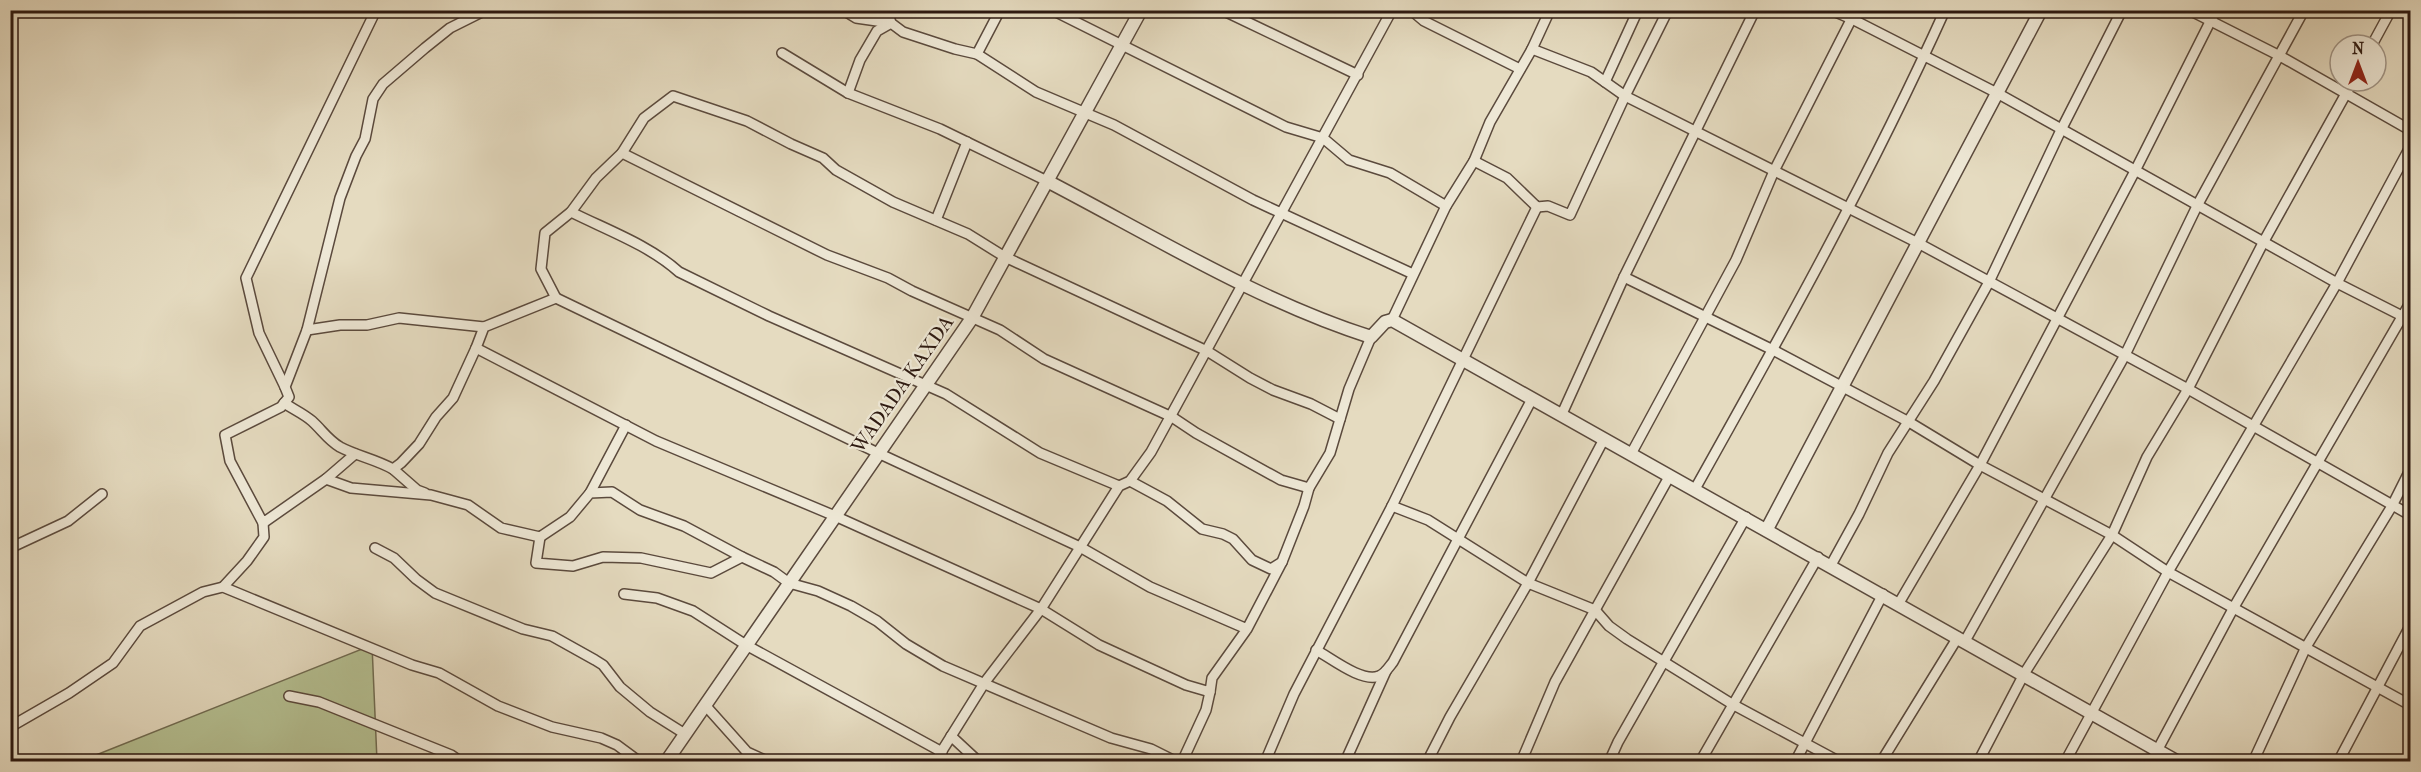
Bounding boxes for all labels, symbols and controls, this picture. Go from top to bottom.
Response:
north arrow [2328,33,2388,93]
text: N [2352,39,2365,58]
street label: WADADA KAXDA [846,310,959,458]

